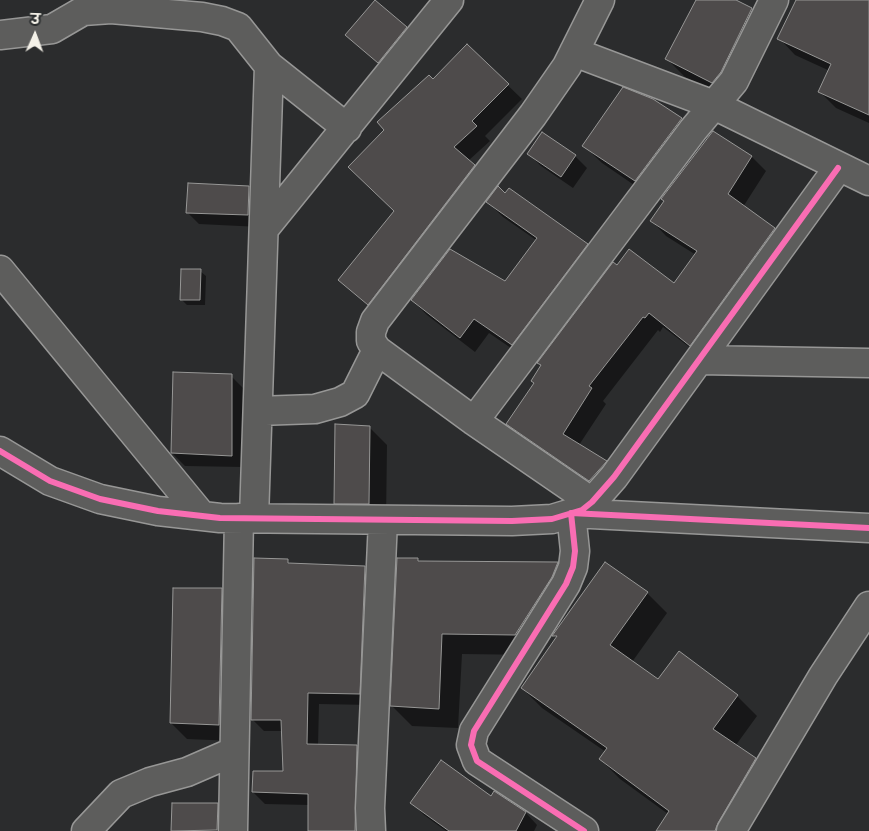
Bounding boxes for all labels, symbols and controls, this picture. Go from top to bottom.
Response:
north arrow [10,10,60,60]
text: उ [31,11,40,28]

